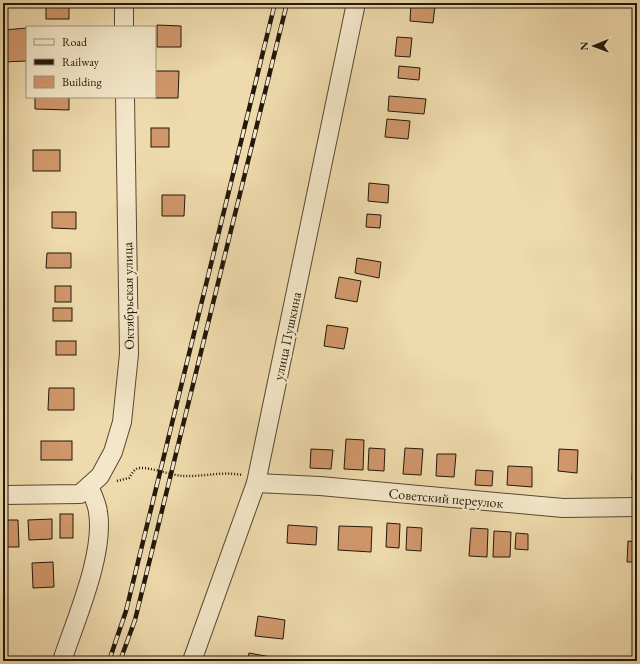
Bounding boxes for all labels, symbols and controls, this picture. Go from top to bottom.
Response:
legend [26,26,156,98]
north arrow [574,26,614,66]
text: Road [62,34,88,50]
text: N [577,42,591,51]
text: Railway [62,54,100,70]
text: Building [62,74,103,90]
street label: Октябрьская улица [118,242,138,350]
street label: улица Пушкина [269,290,305,382]
street label: Советский переулок [388,484,504,512]

